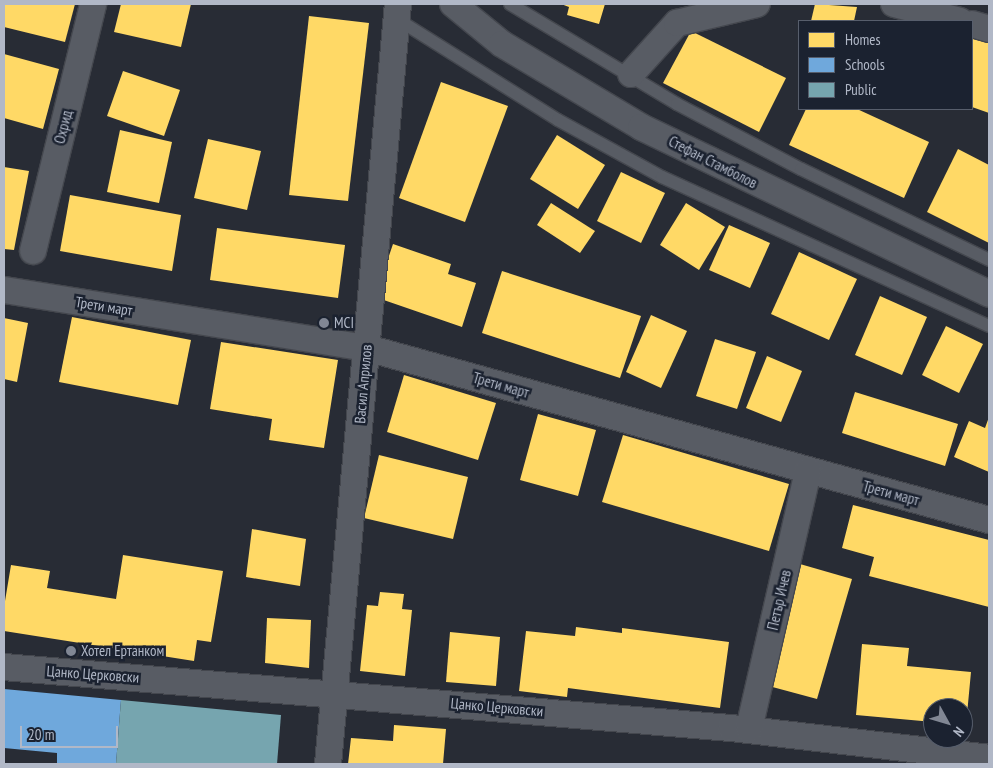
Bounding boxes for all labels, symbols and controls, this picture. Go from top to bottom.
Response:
legend [798,20,973,110]
text: Homes [845,30,881,49]
text: Schools [845,55,885,74]
text: Public [845,80,876,99]
street label: Охрид [50,108,76,146]
street label: Стефан Стамболов [666,132,760,192]
street label: Трети март [74,293,134,319]
place label: MCI [334,314,354,332]
marker: MCI [318,317,330,329]
street label: Васил Априлов [351,344,375,424]
street label: Трети март [471,368,531,402]
street label: Трети март [861,477,921,509]
street label: Петър Ичев [763,568,795,632]
place label: Хотел Ертанком [81,642,164,660]
marker: Хотел Ертанком [65,645,77,657]
street label: Цанко Церковски [46,662,140,686]
street label: Цанко Церковски [450,694,544,720]
north arrow [923,698,973,748]
scale bar [22,716,120,748]
text: N [950,723,968,740]
text: 20 m [28,725,54,744]

